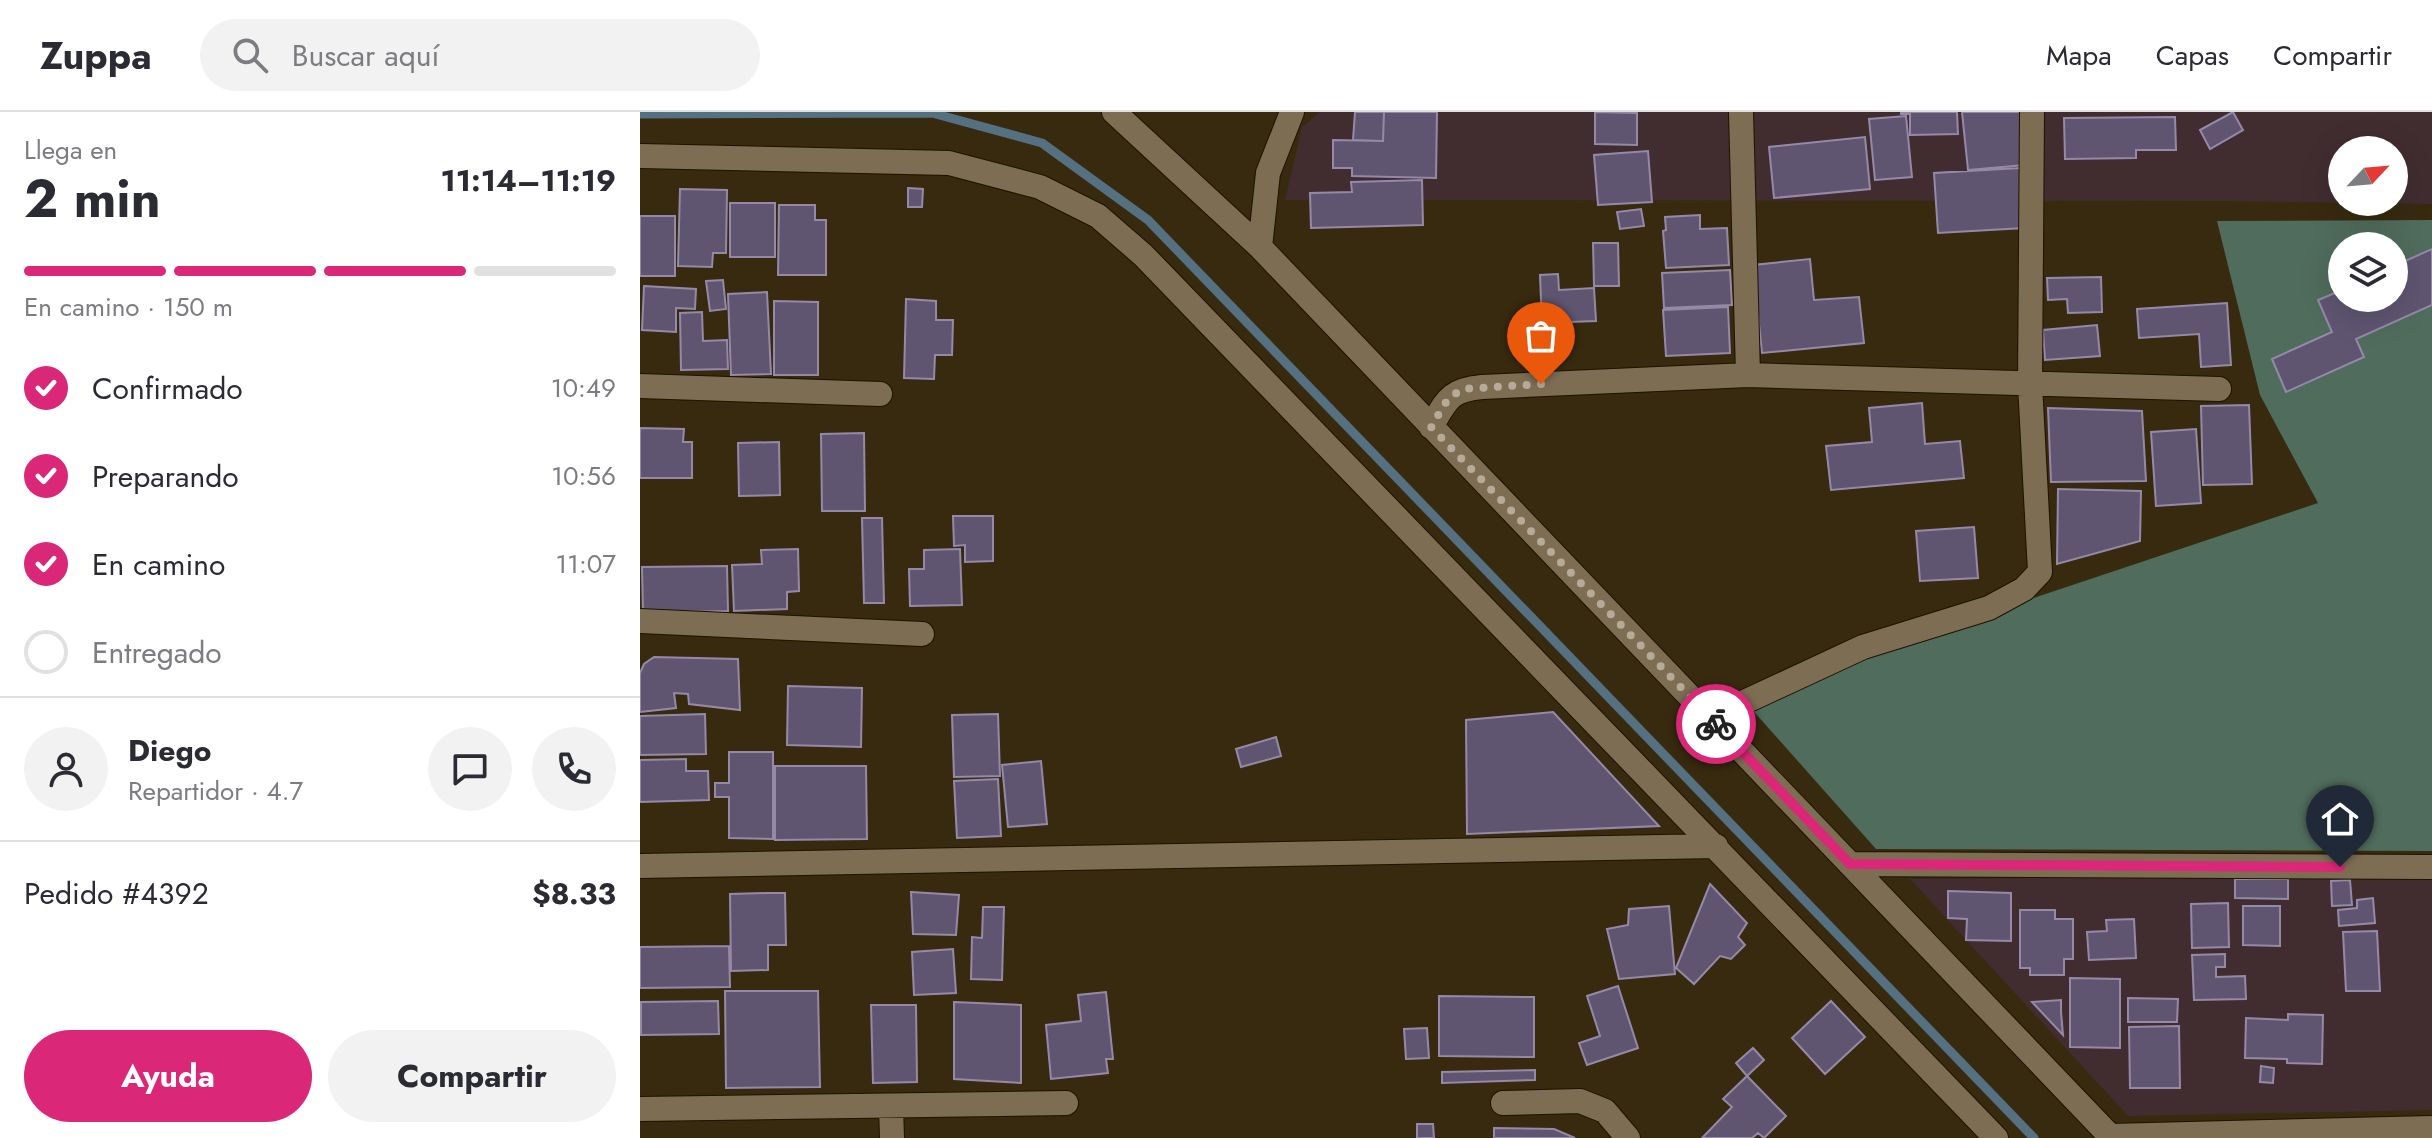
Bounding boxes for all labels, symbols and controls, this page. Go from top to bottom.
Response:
search box [200,19,760,91]
text: Zuppa [40,28,152,83]
icon: search [228,33,272,77]
text: Buscar aquí [292,34,439,77]
text: Mapa [2046,35,2112,76]
text: Capas [2156,35,2229,76]
text: Compartir [2273,35,2392,76]
text: Llega en [24,131,117,169]
north arrow [2328,136,2408,216]
map controls [2328,136,2408,312]
text: 11:14–11:19 [441,159,616,202]
text: 2 min [24,161,161,237]
button: layers [2328,232,2408,312]
text: En camino · 150 m [24,288,233,326]
pin [1507,302,1575,384]
icon: bag [1519,314,1563,358]
icon: check [24,366,68,410]
text: Confirmado [92,367,243,410]
text: 10:49 [551,369,616,407]
icon: check [24,454,68,498]
text: Preparando [92,455,239,498]
text: 10:56 [551,457,616,495]
icon: check [24,542,68,586]
text: En camino [92,543,225,586]
text: 11:07 [556,545,616,583]
text: Entregado [92,631,222,674]
courier [1676,684,1756,764]
icon: bike [1694,702,1738,746]
button: person [24,727,108,811]
button: chat [428,727,512,811]
button: phone [532,727,616,811]
text: Diego [128,729,211,772]
text: Repartidor · 4.7 [128,772,303,810]
pin [2306,785,2374,867]
icon: home [2318,797,2362,841]
text: Pedido #4392 [24,872,209,915]
text: $8.33 [532,872,616,915]
button: Ayuda [24,1030,312,1122]
button: Compartir [328,1030,616,1122]

